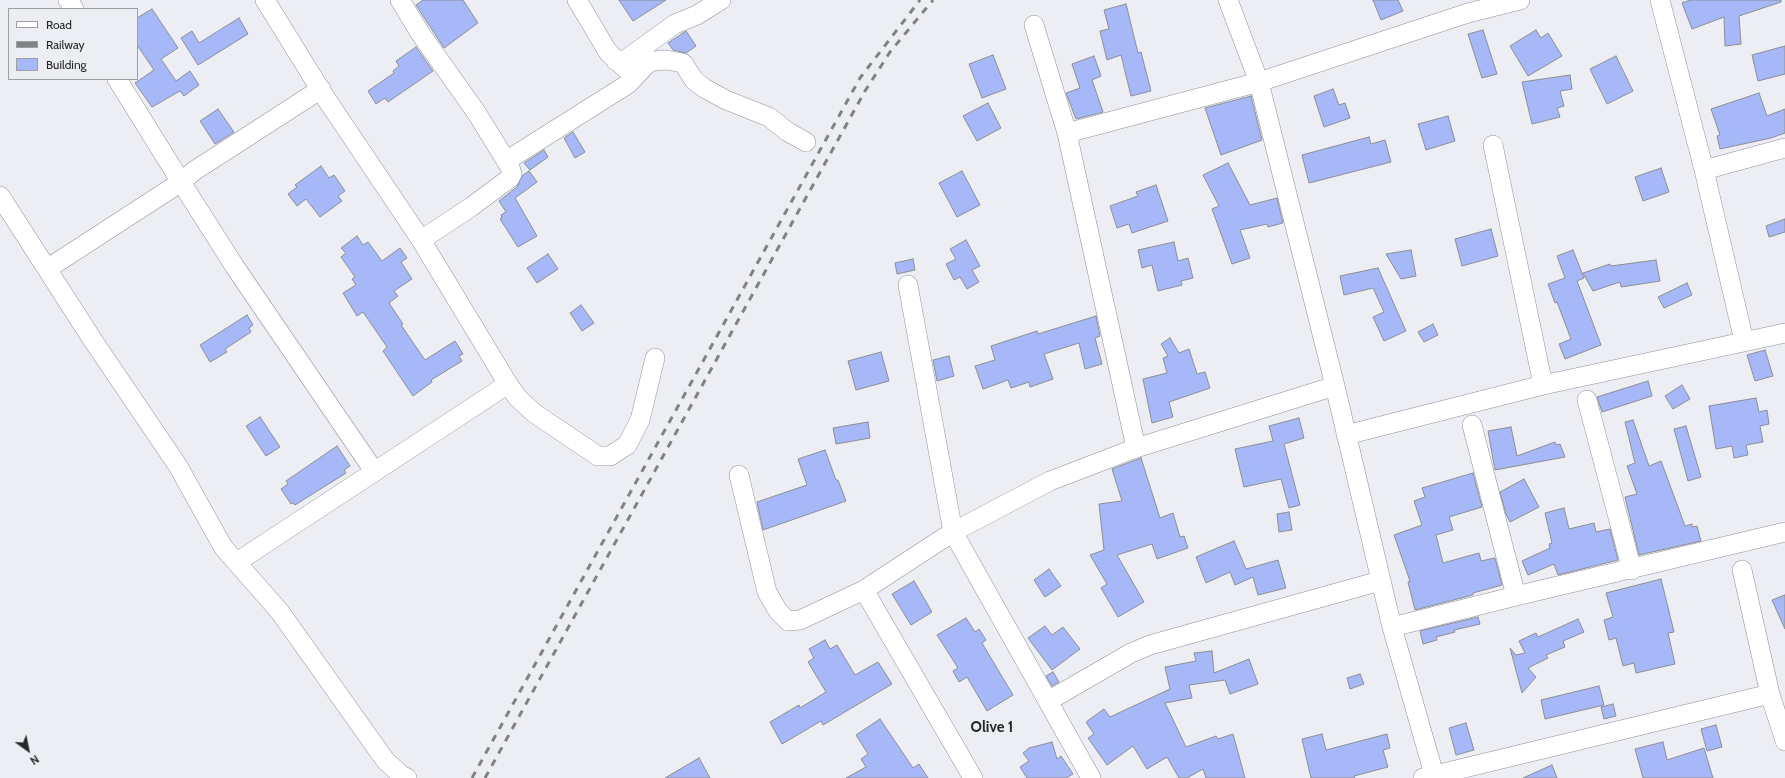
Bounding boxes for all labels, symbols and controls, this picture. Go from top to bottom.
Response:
legend [8,8,138,80]
text: Road [46,17,72,32]
text: Railway [46,37,84,52]
text: Building [46,57,87,72]
district label: Olive 1 [971,719,1013,737]
north arrow [8,730,48,770]
text: N [27,752,42,768]

